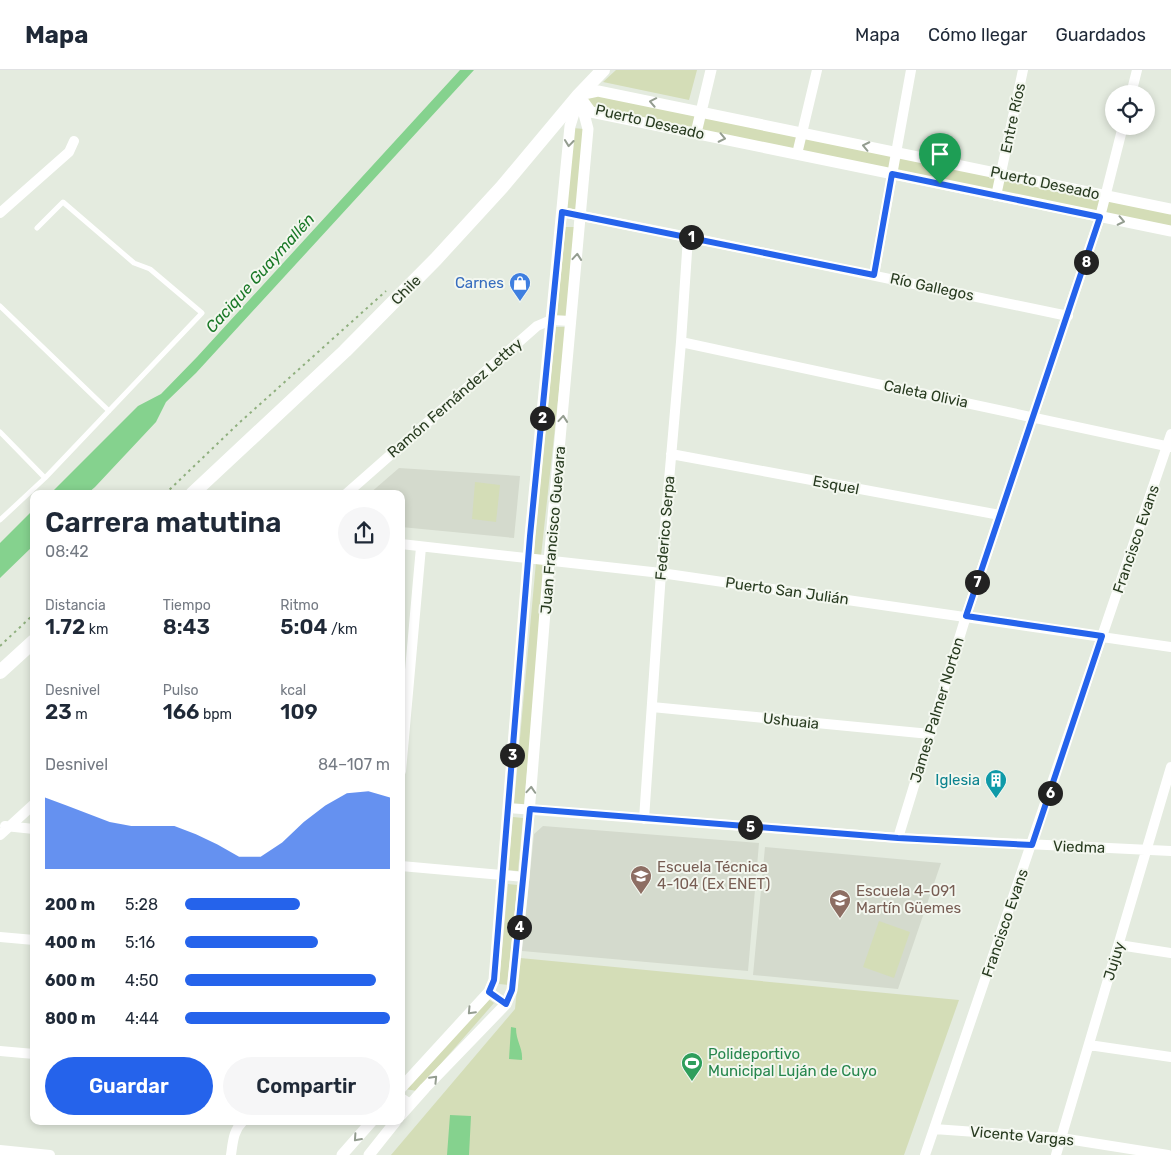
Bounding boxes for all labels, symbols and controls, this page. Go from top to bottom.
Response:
text: Mapa [25,21,88,49]
text: Mapa [855,24,900,46]
text: Cómo llegar [928,24,1027,46]
text: Guardados [1055,24,1146,46]
street label: Entre Ríos [997,81,1029,155]
map controls [1105,85,1155,135]
button: locate [1105,85,1155,135]
one-way arrow [649,98,658,108]
street label: Puerto Deseado [594,101,706,143]
one-way arrow [718,132,726,143]
pin [919,133,961,184]
one-way arrow [563,139,574,147]
icon: arrive [926,140,954,168]
one-way arrow [862,141,871,152]
street label: Puerto Deseado [989,163,1101,203]
water label: Cacique Guaymallén [202,210,318,336]
one-way arrow [1117,215,1125,226]
pin: 1 [678,224,704,250]
text: 1 [688,229,695,246]
pin: 8 [1074,250,1098,274]
one-way arrow [571,253,582,261]
text: 8 [1082,254,1091,271]
street label: Río Gallegos [888,269,976,305]
street label: Chile [387,271,425,309]
shop icon: Carnes [508,271,532,302]
place label: Carnes [455,274,504,292]
street label: Ramón Fernández Lettry [384,334,526,462]
street label: Caleta Olivia [882,376,970,412]
pin: 2 [530,406,554,430]
text: 2 [538,410,547,427]
one-way arrow [557,415,568,423]
street label: Juan Francisco Guevara [537,445,569,615]
street label: Esquel [811,472,861,498]
street label: Federico Serpa [651,475,679,581]
street label: Francisco Evans [1109,482,1163,596]
text: Carrera matutina [45,506,282,539]
button: share [338,507,390,559]
text: 08:42 [45,542,89,561]
pin: 7 [964,570,990,594]
street label: Puerto San Julián [724,573,850,609]
text: 7 [973,574,982,591]
text: Distancia [45,597,106,614]
text: Tiempo [163,597,211,614]
text: Ritmo [280,597,319,614]
text: 1.72 [45,614,85,639]
text: 8:43 [163,614,210,639]
text: 5:04 [280,614,328,639]
text: km [85,621,108,638]
text: /km [328,621,357,638]
street label: James Palmer Norton [906,635,968,785]
text: Desnivel [45,682,100,699]
text: Pulso [163,682,199,699]
text: kcal [280,682,306,699]
text: 23 [45,699,72,724]
text: 166 [163,699,200,724]
text: 109 [280,699,318,724]
text: m [72,706,88,723]
text: bpm [200,706,232,723]
street label: Ushuaia [762,709,820,733]
pin: 3 [500,742,524,768]
text: 3 [508,747,517,764]
text: Desnivel [45,755,108,774]
text: 84–107 m [318,755,390,774]
building icon: Iglesia [984,768,1008,799]
place label: Iglesia [935,771,980,789]
pin: 6 [1038,780,1062,806]
text: 6 [1046,785,1055,802]
one-way arrow [526,786,537,794]
pin: 5 [738,814,762,840]
text: 5 [746,819,755,836]
street label: Viedma [1053,837,1105,857]
place label: Escuela Técnica 4-104 (Ex ENET) [657,858,770,893]
school or university icon: Escuela Técnica 4-104 (Ex ENET) [629,864,653,895]
street label: Francisco Evans [978,866,1032,980]
place label: Escuela 4-091 Martín Güemes [856,882,962,917]
school or university icon: Escuela 4-091 Martín Güemes [828,888,852,919]
text: 200 m [45,895,95,914]
text: 5:28 [125,895,158,914]
pin: 4 [506,914,532,940]
text: 4 [515,919,524,936]
text: 400 m [45,933,96,952]
text: 5:16 [125,933,155,952]
street label: Jujuy [1100,939,1128,983]
text: 600 m [45,971,95,990]
text: 4:50 [125,971,159,990]
one-way arrow [468,1006,477,1015]
text: 800 m [45,1009,96,1028]
text: 4:44 [125,1009,159,1028]
place label: Polideportivo Municipal Luján de Cuyo [708,1045,877,1080]
sports icon: Polideportivo Municipal Luján de Cuyo [680,1051,704,1082]
button: Guardar [45,1057,213,1115]
button: Compartir [223,1057,390,1115]
one-way arrow [428,1076,437,1085]
street label: Vicente Vargas [969,1122,1075,1150]
one-way arrow [353,1133,362,1142]

